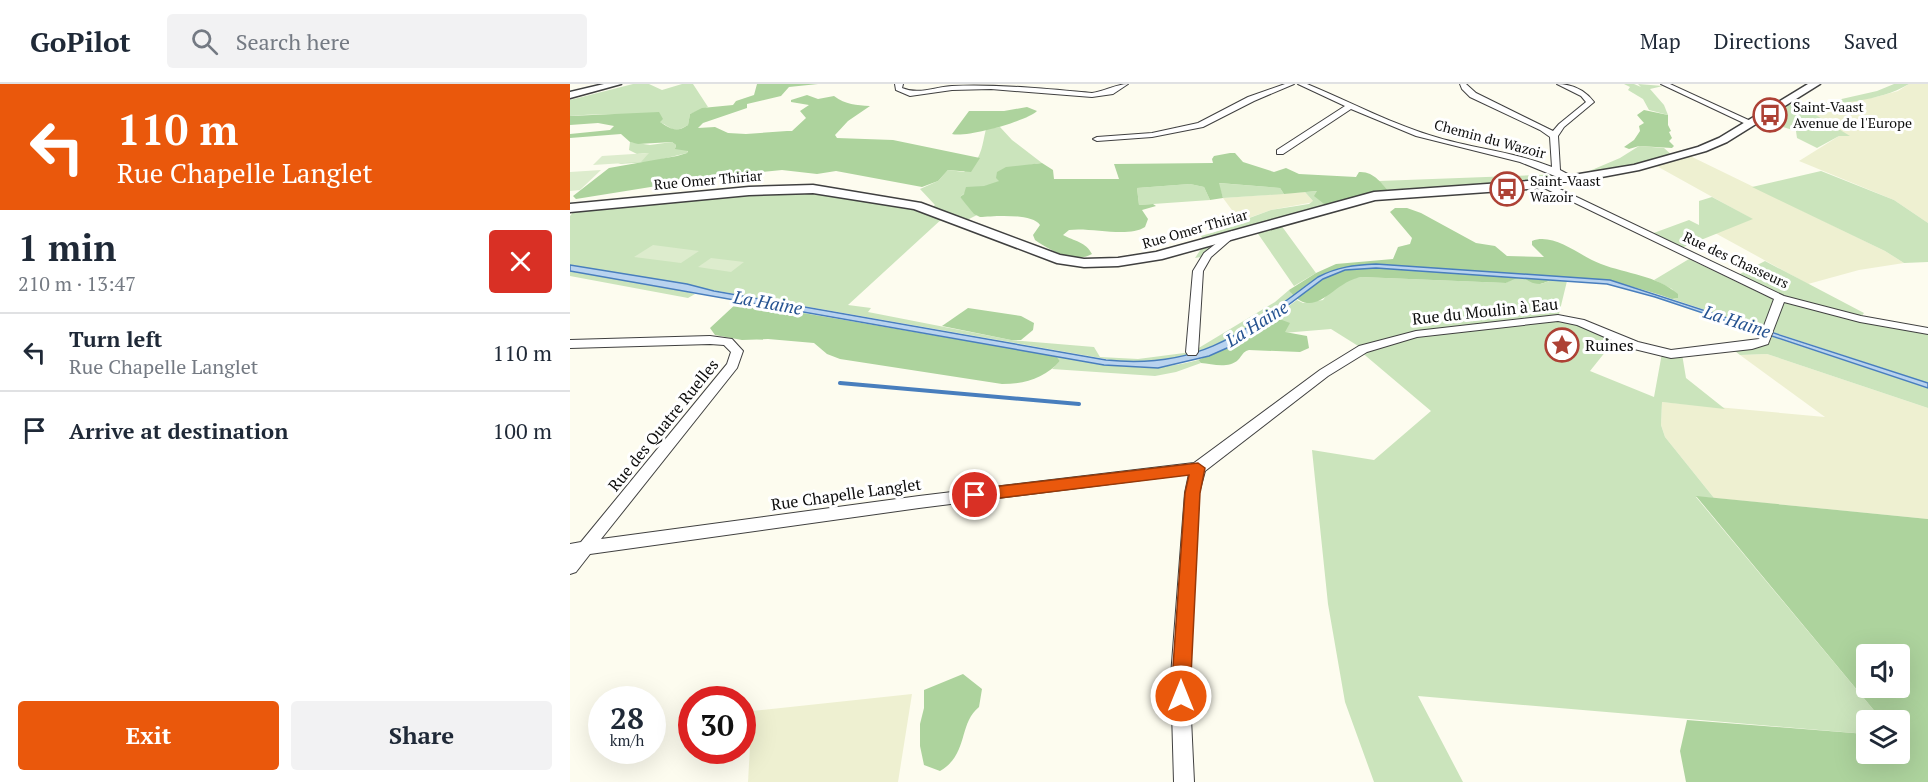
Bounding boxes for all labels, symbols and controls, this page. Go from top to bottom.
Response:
search box [167,14,587,68]
text: GoPilot [30,23,131,60]
icon: search [188,25,221,58]
text: Search here [236,27,350,56]
text: Map [1640,27,1681,55]
text: Directions [1714,27,1811,55]
text: Saved [1844,27,1898,55]
bus stop icon: Saint-Vaast Avenue de l'Europe [1752,97,1788,133]
place label: Saint-Vaast Avenue de l'Europe [1793,97,1912,132]
text: 110 m [117,101,238,157]
icon: left [18,108,96,186]
street label: Chemin du Wazoir [1432,114,1549,163]
text: Rue Chapelle Langlet [117,155,372,191]
street label: Rue Omer Thiriar [653,165,764,194]
bus stop icon: Saint-Vaast Wazoir [1489,171,1525,207]
place label: Saint-Vaast Wazoir [1530,171,1602,206]
street label: Rue Omer Thiriar [1140,204,1250,253]
text: 1 min [18,224,116,271]
street label: Rue des Chasseurs [1680,227,1792,292]
button: close [489,230,552,293]
text: 210 m · 13:47 [18,270,136,297]
water label: La Haine [731,284,804,320]
street label: Rue du Moulin à Eau [1411,292,1559,330]
water label: La Haine [1220,295,1292,352]
water label: La Haine [1700,299,1774,343]
text: Turn left [69,324,162,353]
place icon: Ruines [1544,327,1580,363]
place label: Ruines [1585,334,1634,356]
icon: left [18,336,51,369]
text: 110 m [492,338,552,367]
text: Rue Chapelle Langlet [69,353,258,380]
street label: Rue des Quatre Ruelles [603,354,723,496]
icon: arrive [18,414,51,447]
text: Arrive at destination [69,416,288,445]
text: 100 m [492,416,552,445]
pin [949,469,1000,520]
street label: Rue Chapelle Langlet [770,473,923,515]
icon: arrive [958,478,991,511]
map controls [1856,644,1910,764]
button: sound [1856,644,1910,698]
position arrow [1149,664,1213,728]
speed limit sign: 30 [678,686,756,764]
text: 28 [610,698,644,738]
button: Exit [18,701,279,770]
button: Share [291,701,552,770]
button: layers [1856,710,1910,764]
text: km/h [610,730,644,750]

